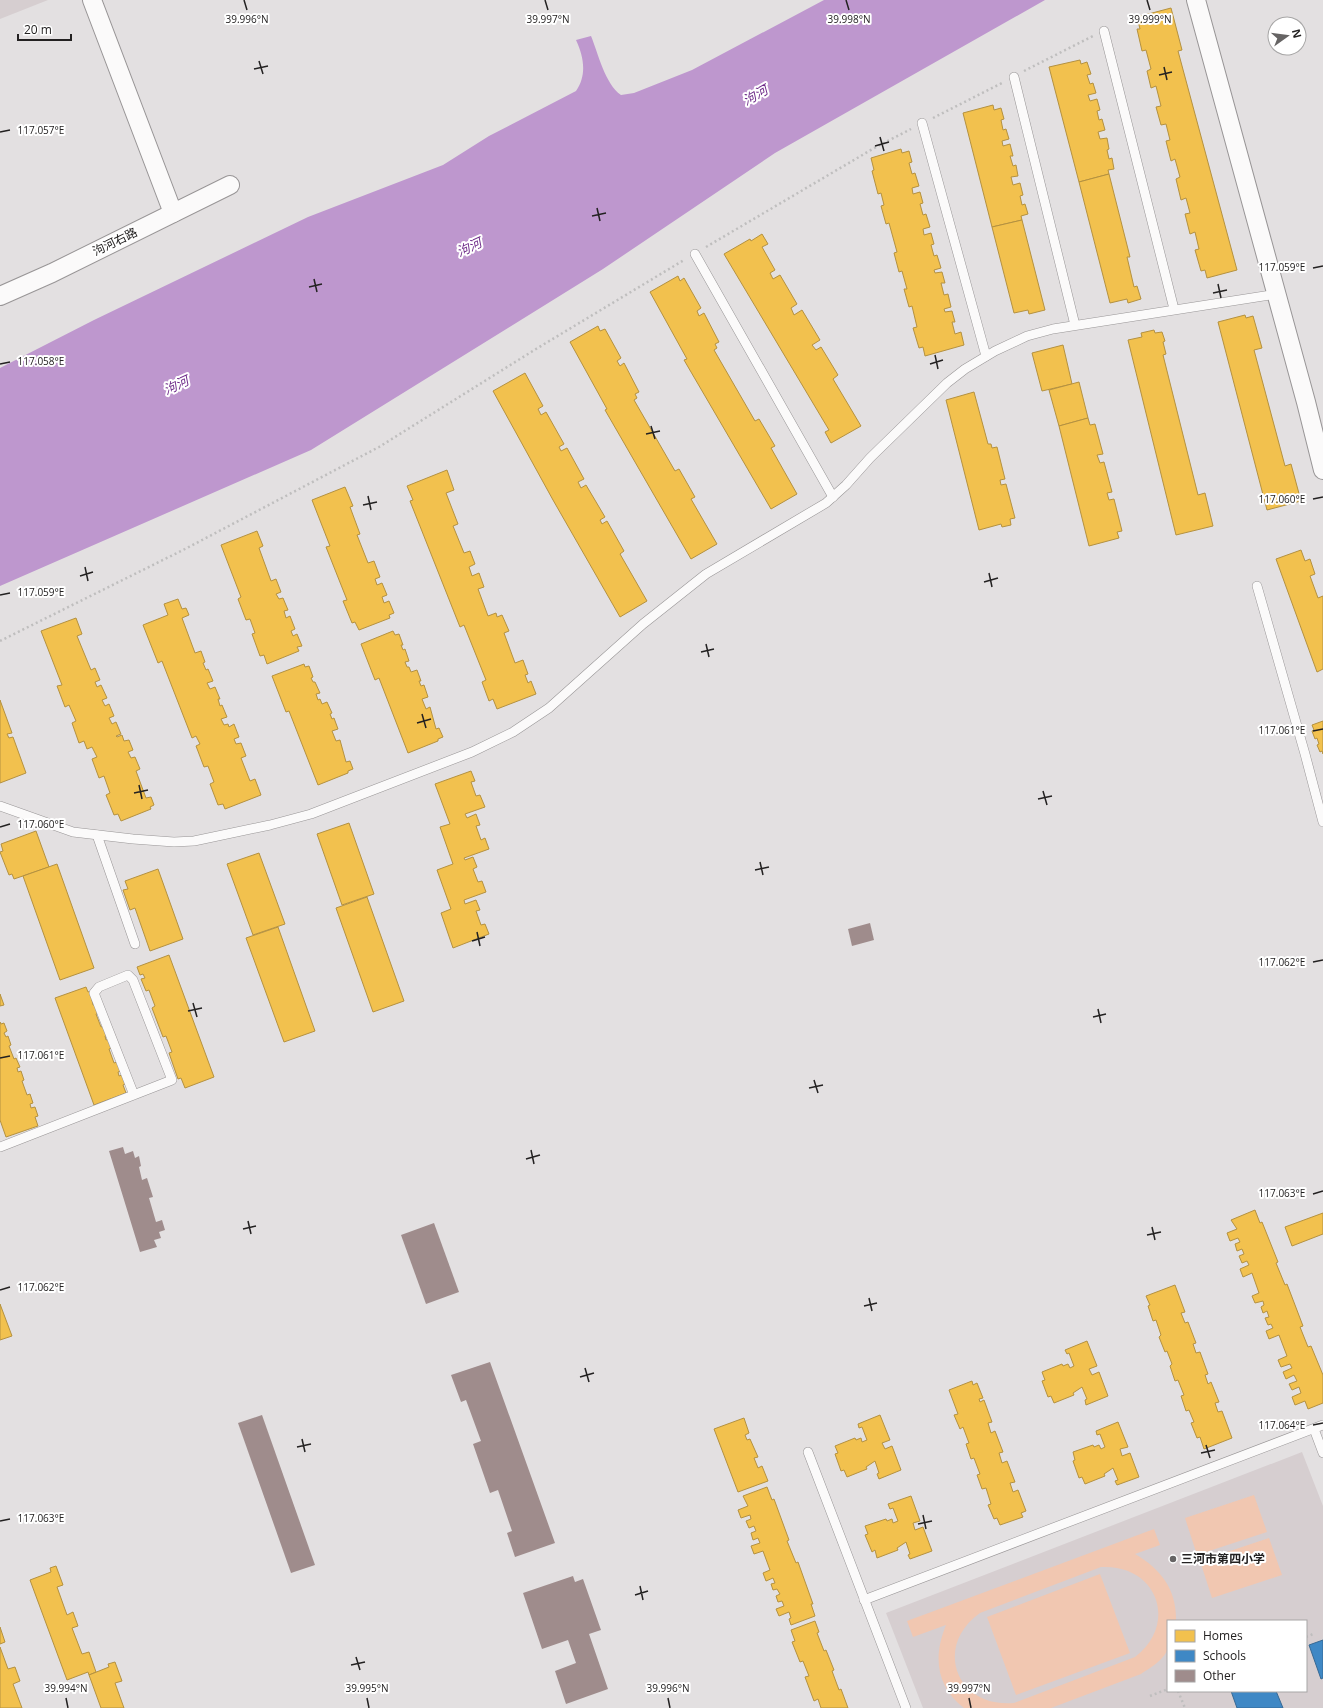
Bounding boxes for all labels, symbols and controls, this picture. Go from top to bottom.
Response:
text: 39.996°N [225,12,269,26]
text: 39.997°N [526,12,570,26]
text: 39.998°N [827,12,871,26]
text: 39.999°N [1128,12,1172,26]
scale bar [18,16,71,42]
north arrow [1267,16,1307,56]
text: 20 m [24,21,52,38]
text: N [1289,27,1306,40]
water label: 泃河 [739,79,773,109]
text: 117.057°E [18,123,64,137]
street label: 泃河右路 [89,223,140,260]
water label: 泃河 [453,232,487,261]
text: 117.059°E [1259,260,1305,274]
text: 117.058°E [18,354,64,368]
water label: 泃河 [160,370,194,399]
text: 117.060°E [1259,492,1305,506]
text: 117.059°E [18,585,64,599]
text: 117.061°E [1259,723,1305,737]
text: 117.060°E [18,817,64,831]
text: 117.062°E [1259,955,1305,969]
text: 117.061°E [18,1048,64,1062]
text: 117.063°E [1259,1186,1305,1200]
text: 117.062°E [18,1280,64,1294]
text: 117.064°E [1259,1418,1305,1432]
text: 117.063°E [18,1511,64,1525]
place label: 三河市第四小学 [1181,1550,1265,1567]
marker: 三河市第四小学 [1168,1554,1178,1564]
legend [1167,1620,1307,1692]
text: Homes [1203,1627,1243,1644]
text: Schools [1203,1647,1246,1664]
text: Other [1203,1667,1236,1684]
text: 39.994°N [44,1681,88,1695]
text: 39.995°N [345,1681,389,1695]
text: 39.996°N [646,1681,690,1695]
text: 39.997°N [947,1681,991,1695]

